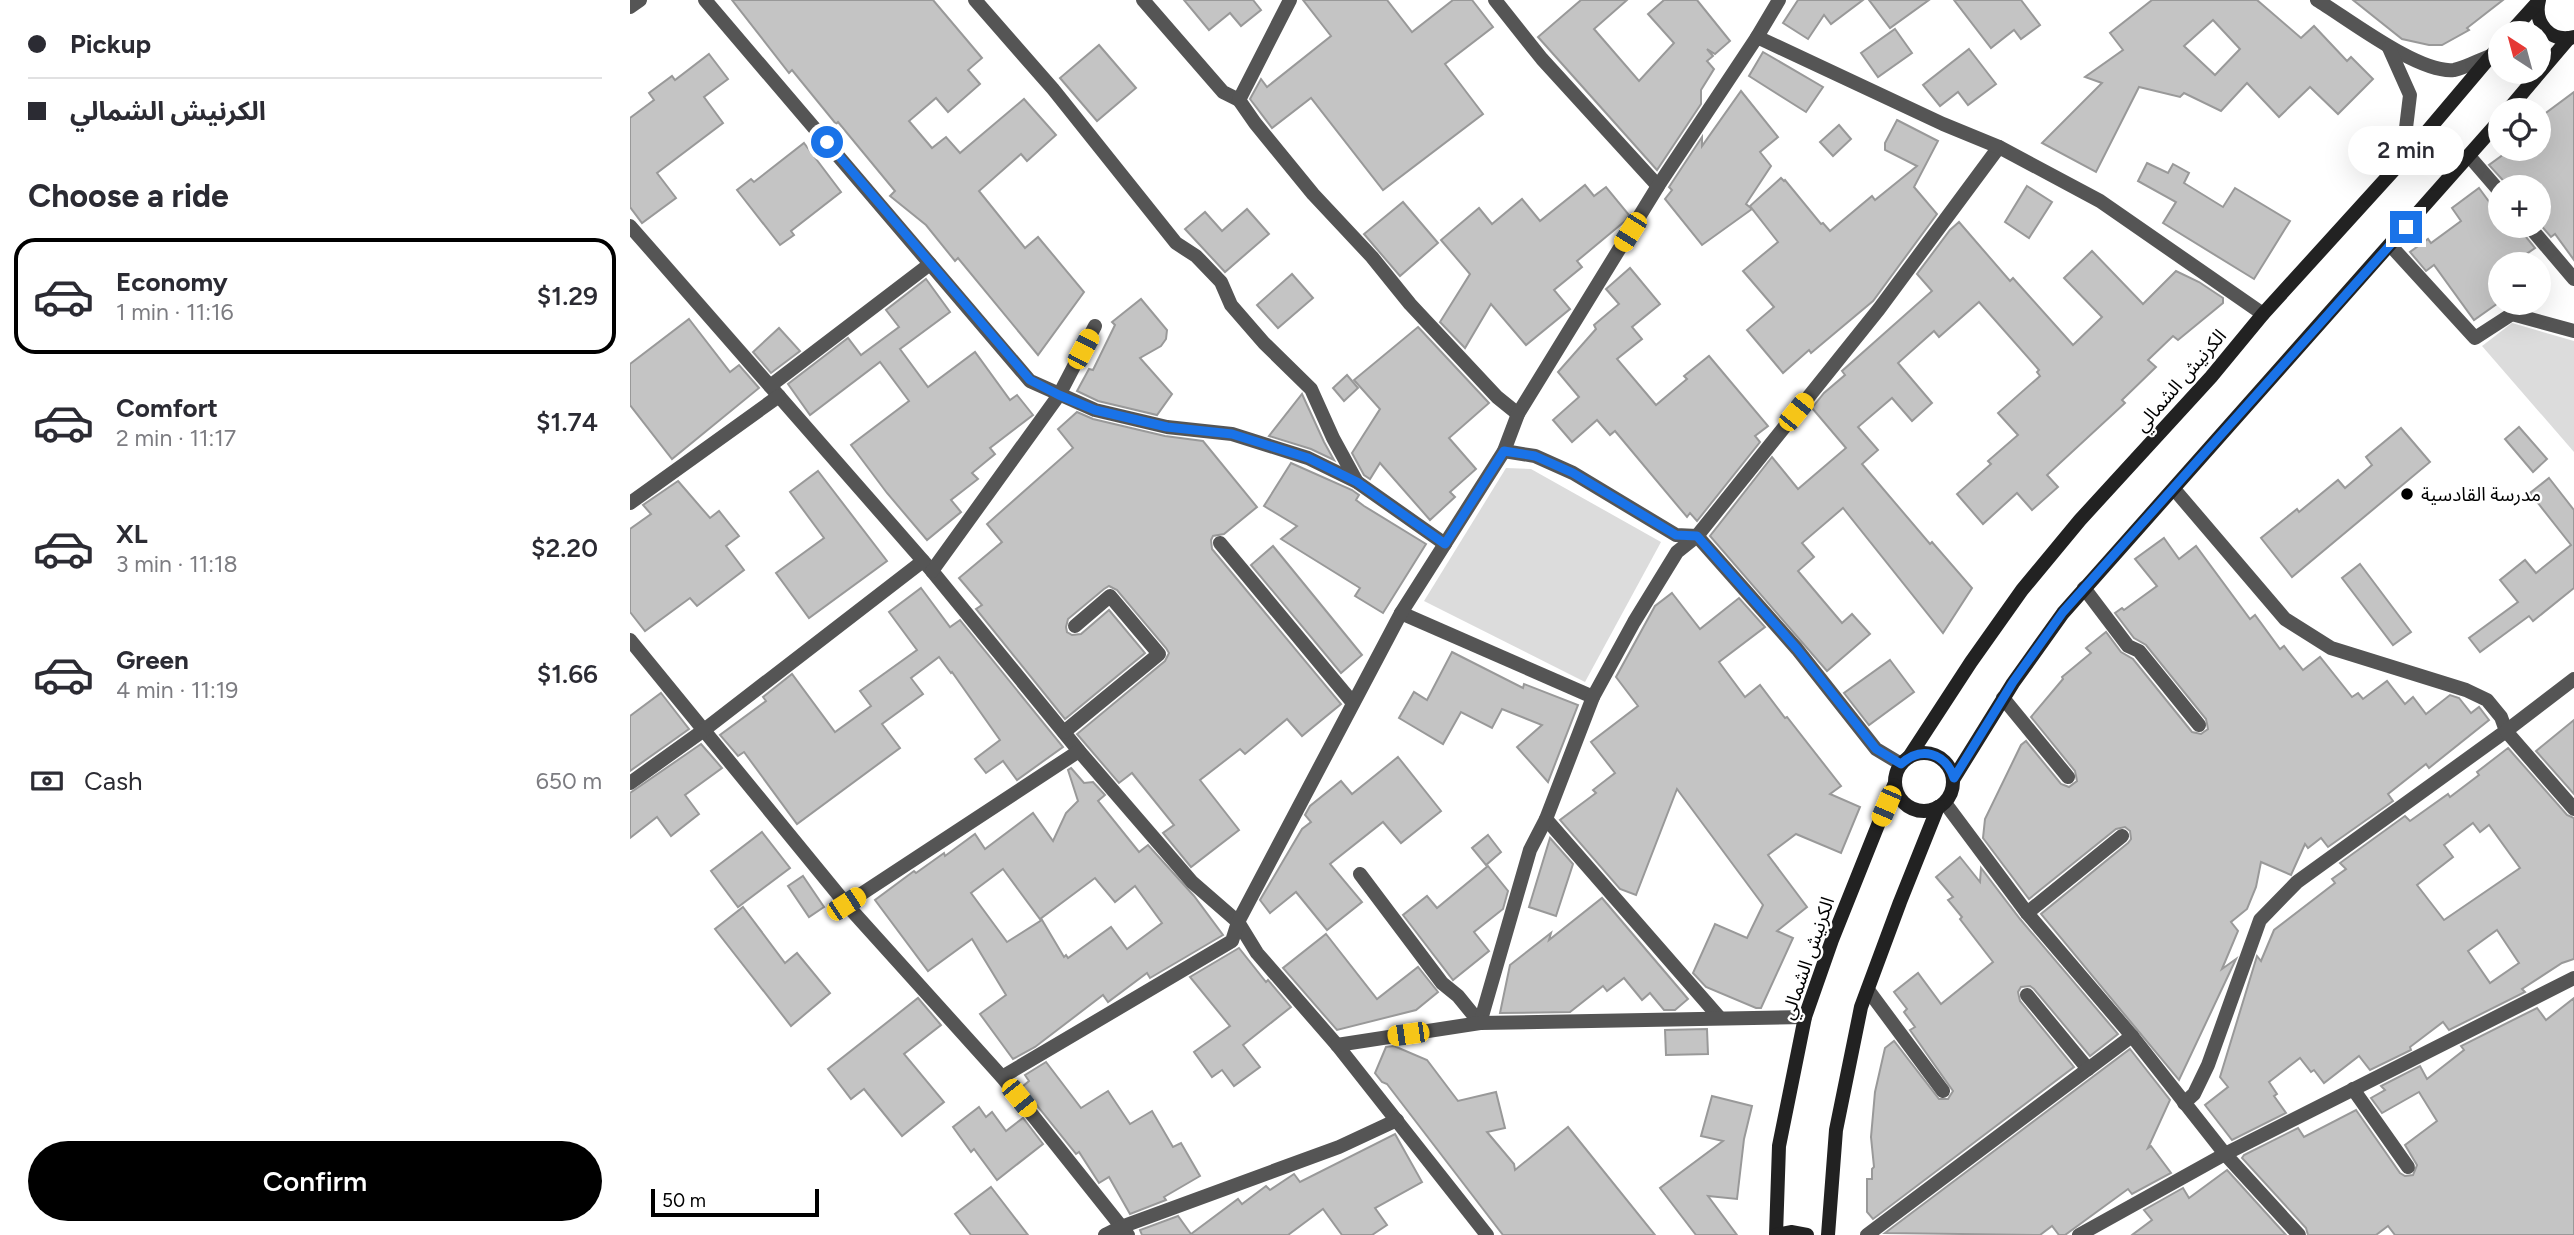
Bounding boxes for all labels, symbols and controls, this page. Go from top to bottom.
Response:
north arrow [2488,21,2552,84]
map controls [2488,21,2551,315]
text: Pickup [70,28,151,60]
text: الكرنيش الشمالي [70,95,266,127]
button: locate [2488,98,2551,161]
route start [811,126,843,158]
callout: 2 min [2348,126,2464,174]
text: 2 min [2377,136,2435,164]
button: + [2488,175,2551,238]
text: Choose a ride [28,177,229,215]
car [1610,209,1651,255]
route end [2390,211,2422,243]
button: − [2488,252,2551,315]
icon: car [32,265,95,328]
text: Economy [116,266,228,298]
text: $1.29 [537,280,598,312]
text: 1 min · 11:16 [116,298,233,326]
street label: الكرنيش الشمالي [2130,324,2234,438]
car [1064,326,1103,372]
car [1775,389,1818,435]
icon: car [32,391,95,454]
text: Comfort [116,392,218,424]
text: $1.74 [536,406,598,438]
text: 2 min · 11:17 [116,424,236,452]
place label: مدرسة القادسية [2421,483,2541,506]
marker: مدرسة القادسية [2399,486,2415,502]
icon: car [32,517,95,580]
text: XL [116,518,148,550]
text: $2.20 [531,532,598,564]
text: 3 min · 11:18 [116,550,238,578]
icon: car [32,643,95,706]
text: Green [116,644,189,676]
text: $1.66 [537,658,598,690]
text: 4 min · 11:19 [116,676,238,704]
icon: cash [28,762,66,800]
text: Cash [84,765,143,797]
text: 650 m [536,767,602,795]
car [1869,783,1904,829]
car [823,884,870,924]
street label: الكرنيش الشمالي [1776,894,1842,1024]
car [1386,1021,1431,1047]
car [998,1075,1041,1121]
button: Confirm [28,1141,602,1221]
scale bar [651,1186,819,1218]
text: 50 m [662,1189,706,1212]

